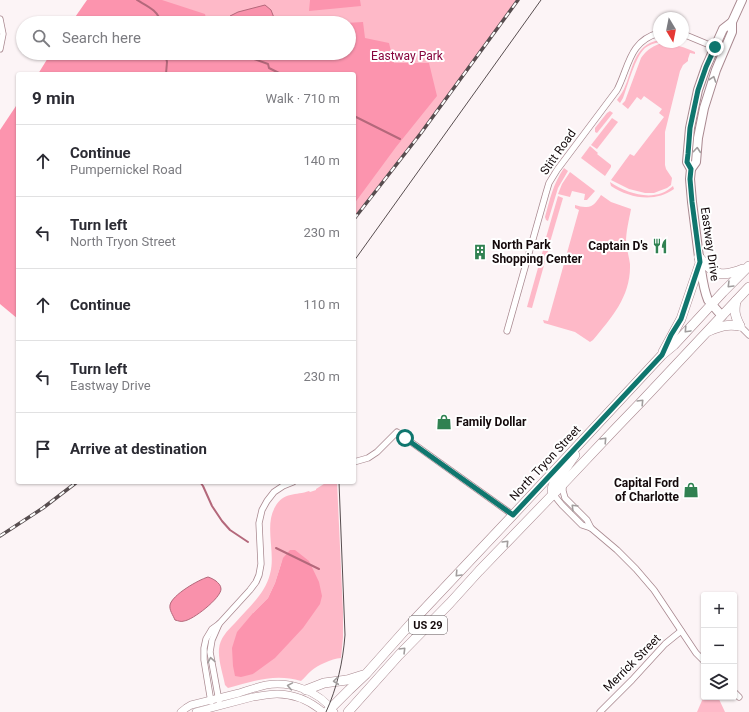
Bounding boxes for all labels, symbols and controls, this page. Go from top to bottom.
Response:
north arrow [653,12,689,48]
search box [16,16,356,60]
icon: search [30,27,52,49]
text: Search here [62,29,141,47]
route end [706,38,724,56]
park label: Eastway Park [371,49,444,63]
one-way arrow [709,76,717,83]
text: 9 min [32,88,75,108]
text: Walk · 710 m [265,91,340,106]
street label: Stitt Road [537,127,579,177]
text: Continue [70,144,131,162]
one-way arrow [693,147,702,153]
icon: ahead [32,150,54,172]
text: 140 m [303,153,340,168]
text: Pumpernickel Road [70,162,182,177]
street label: Eastway Drive [698,206,722,282]
text: Turn left [70,216,127,234]
icon: left [32,222,54,244]
text: 230 m [303,225,340,240]
text: North Tryon Street [70,234,176,249]
restaurant icon: Captain D's [651,237,669,255]
place label: North Park Shopping Center [492,238,583,266]
place label: Captain D's [588,239,648,253]
building icon: North Park Shopping Center [471,243,489,261]
one-way arrow [727,280,735,288]
icon: ahead [32,294,54,316]
text: Continue [70,296,131,314]
text: 110 m [303,297,340,312]
one-way arrow [684,325,692,333]
text: Turn left [70,360,127,378]
icon: left [32,366,54,388]
text: 230 m [303,369,340,384]
text: Eastway Drive [70,378,151,393]
one-way arrow [636,399,644,407]
shop icon: Family Dollar [435,413,453,431]
place label: Family Dollar [456,415,527,429]
street label: North Tryon Street [507,422,583,503]
route start [396,429,414,447]
one-way arrow [599,437,607,445]
icon: arrive [32,438,54,460]
text: Arrive at destination [70,440,207,458]
place label: Capital Ford of Charlotte [614,476,680,504]
shop icon: Capital Ford of Charlotte [682,481,700,499]
one-way arrow [571,504,579,512]
one-way arrow [501,540,509,548]
one-way arrow [455,569,463,577]
map controls [701,592,737,700]
button: + [701,592,737,628]
road number: US 29 [409,616,447,634]
button: − [701,628,737,664]
street label: Merrick Street [601,632,663,694]
one-way arrow [398,647,406,655]
one-way arrow [208,657,216,664]
button: layers [701,664,737,700]
one-way arrow [333,676,339,685]
one-way arrow [286,682,293,691]

